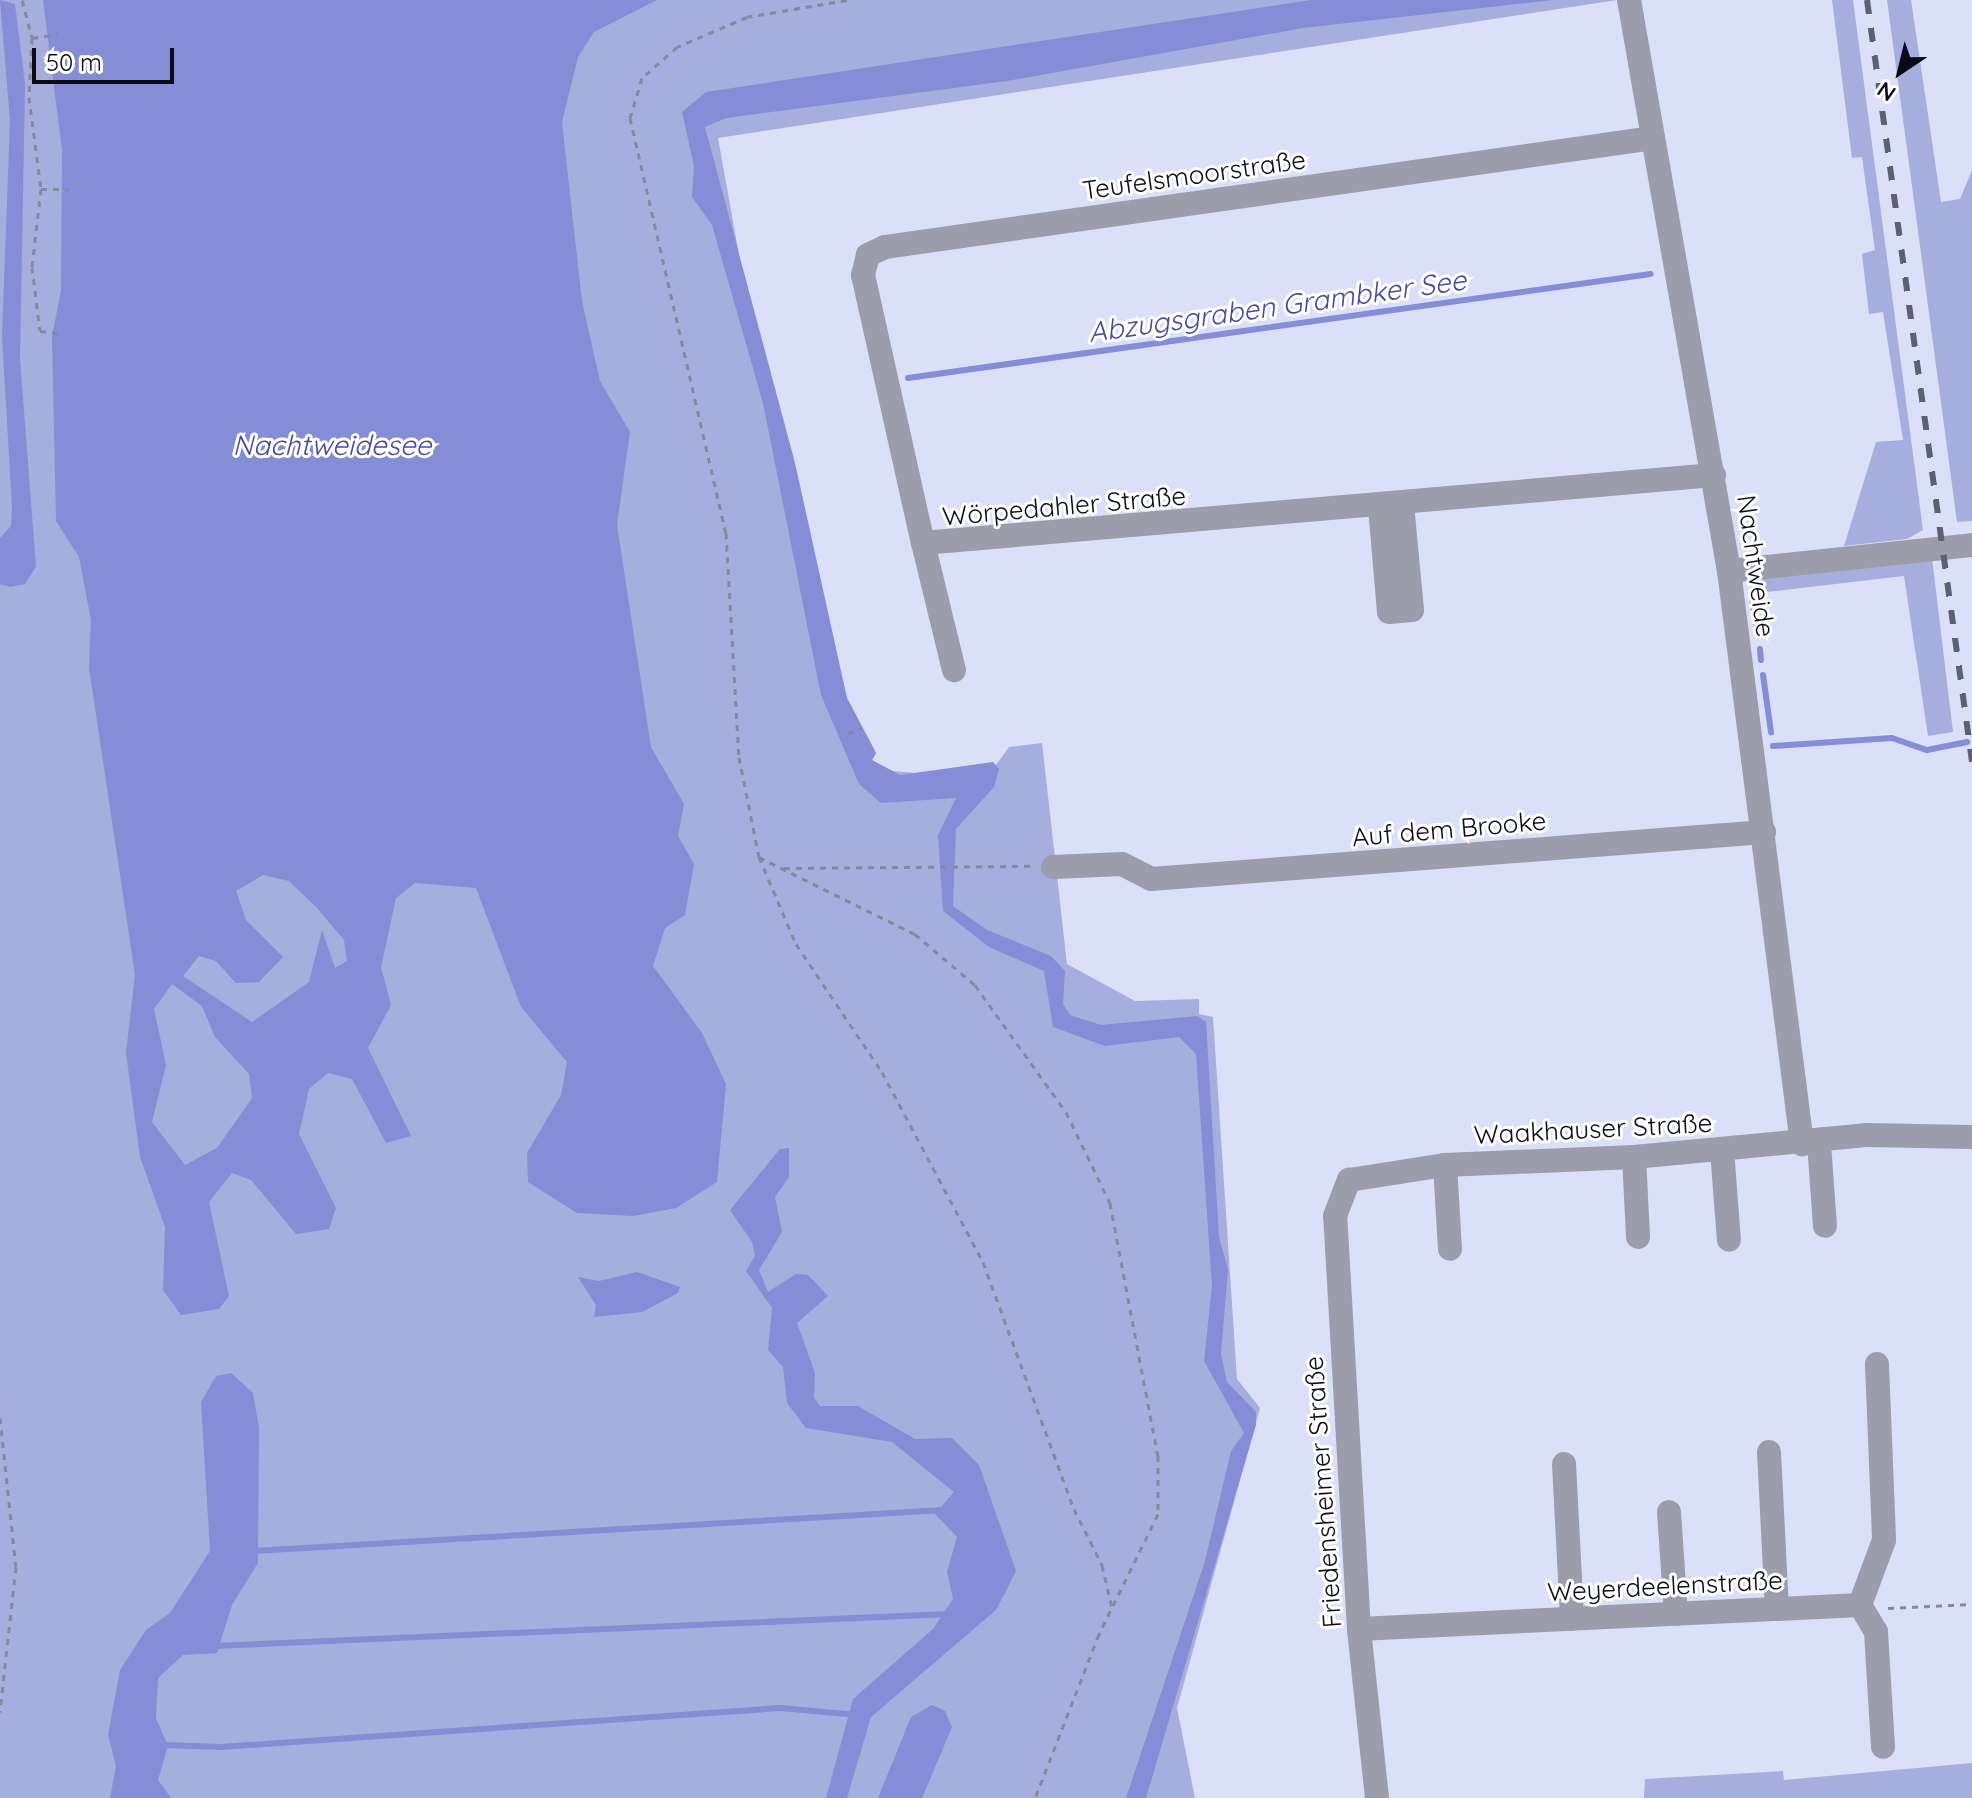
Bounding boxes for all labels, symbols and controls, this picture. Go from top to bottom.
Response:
scale bar [36,32,178,82]
north arrow [1860,32,1940,112]
text: 50 m [46,47,102,77]
text: N [1872,76,1901,108]
street label: Teufelsmoorstraße [1080,144,1308,206]
water label: Abzugsgraben Grambker See [1086,263,1468,349]
water label: Nachtweidesee [233,428,431,462]
street label: Wörpedahler Straße [941,480,1187,532]
street label: Nachtweide [1731,493,1781,639]
street label: Auf dem Brooke [1351,805,1547,853]
street label: Waakhauser Straße [1473,1107,1713,1151]
street label: Friedensheimer Straße [1298,1355,1348,1629]
street label: Weyerdeelenstraße [1547,1564,1783,1608]

